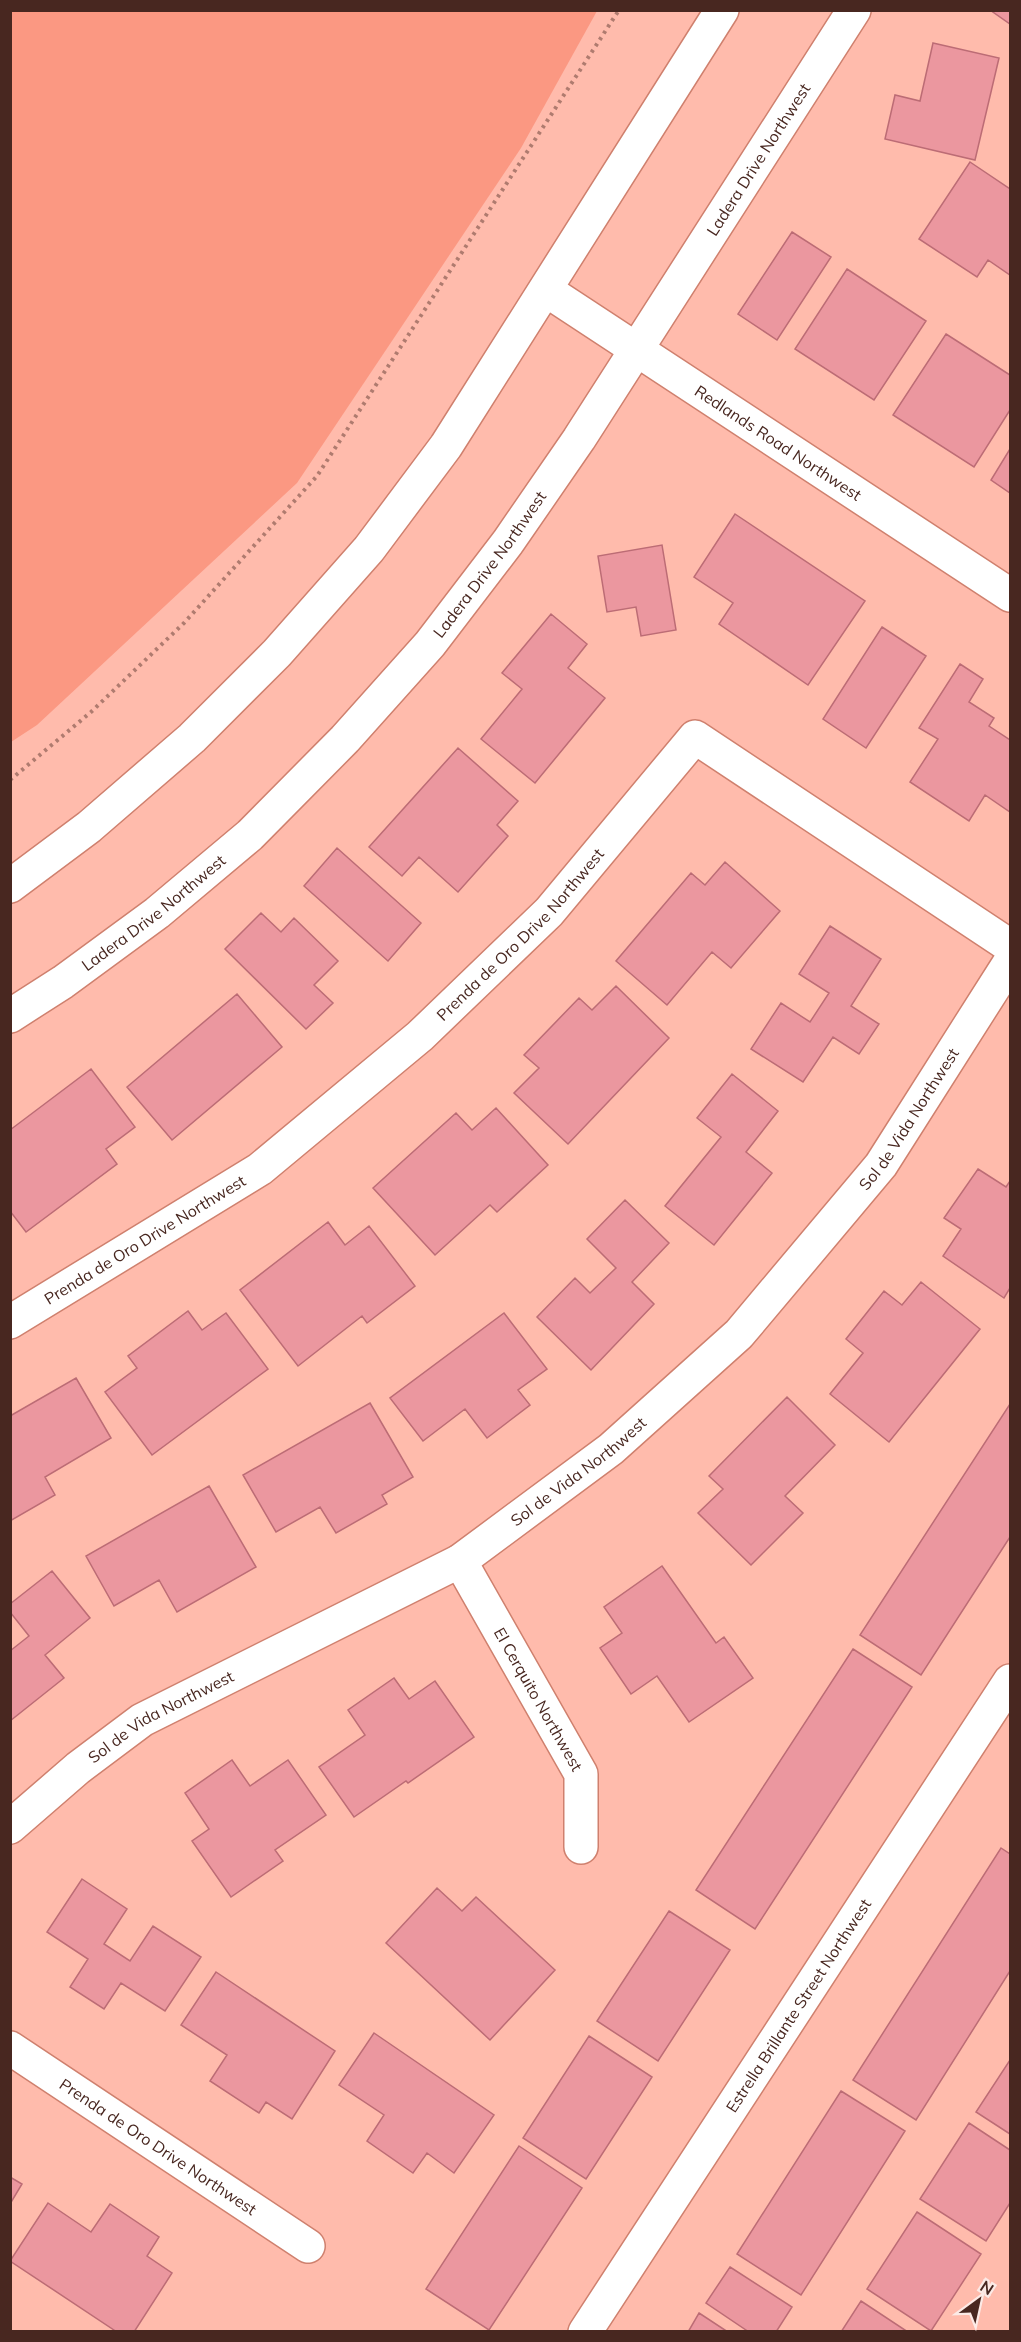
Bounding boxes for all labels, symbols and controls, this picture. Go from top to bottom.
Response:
street label: Ladera Drive Northwest [702,79,815,240]
street label: Redlands Road Northwest [691,381,866,505]
street label: Ladera Drive Northwest [429,487,550,641]
street label: Prenda de Oro Drive Northwest [432,844,608,1025]
street label: Ladera Drive Northwest [78,850,230,975]
street label: Sol de Vida Northwest [854,1044,963,1194]
street label: Prenda de Oro Drive Northwest [40,1170,249,1309]
street label: Sol de Vida Northwest [507,1412,650,1530]
street label: El Cerquito Northwest [490,1624,587,1775]
street label: Sol de Vida Northwest [84,1666,237,1767]
street label: Estrella Brillante Street Northwest [721,1895,875,2116]
street label: Prenda de Oro Drive Northwest [56,2074,261,2219]
north arrow [949,2270,1009,2330]
text: N [977,2276,998,2299]

